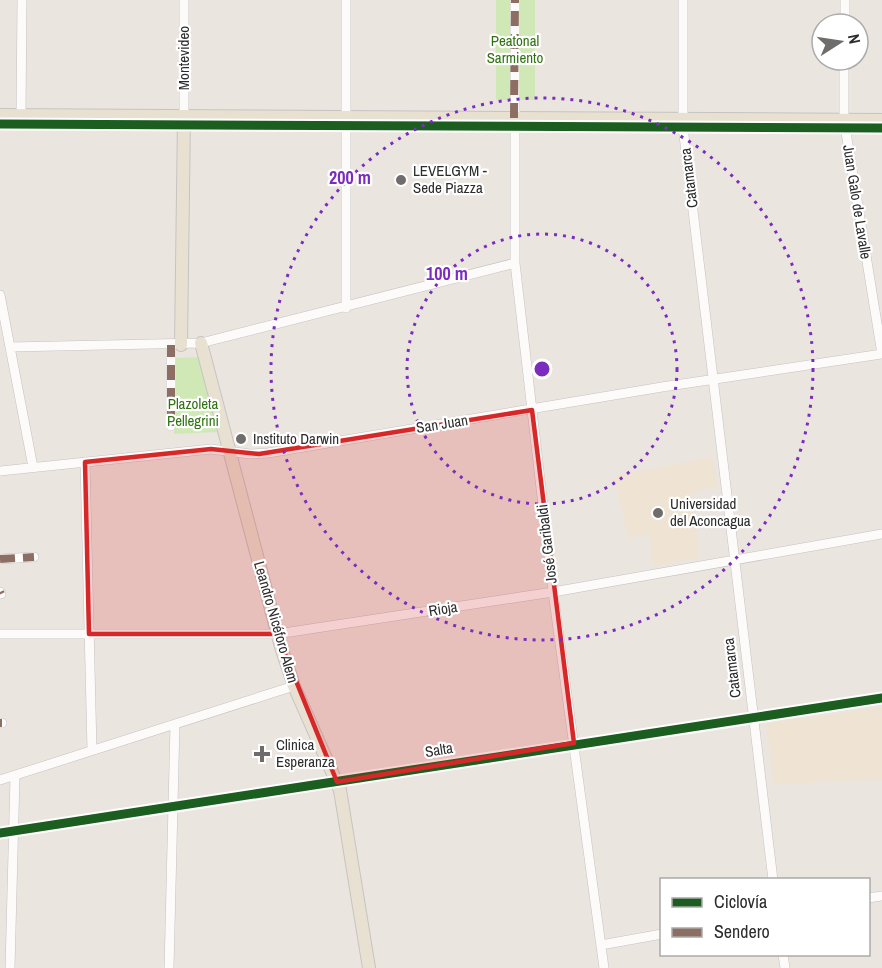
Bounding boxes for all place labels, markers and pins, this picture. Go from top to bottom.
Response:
place label: LEVELGYM - Sede Piazza [413,160,487,198]
marker: LEVELGYM - Sede Piazza [394,173,408,187]
centre of rings [532,359,552,379]
place label: Instituto Darwin [253,428,339,449]
marker: Instituto Darwin [234,432,248,446]
place label: Universidad del Aconcagua [670,493,751,531]
marker: Universidad del Aconcagua [651,506,665,520]
place label: Clinica Esperanza [276,734,335,772]
marker: Clinica Esperanza [253,745,271,763]

